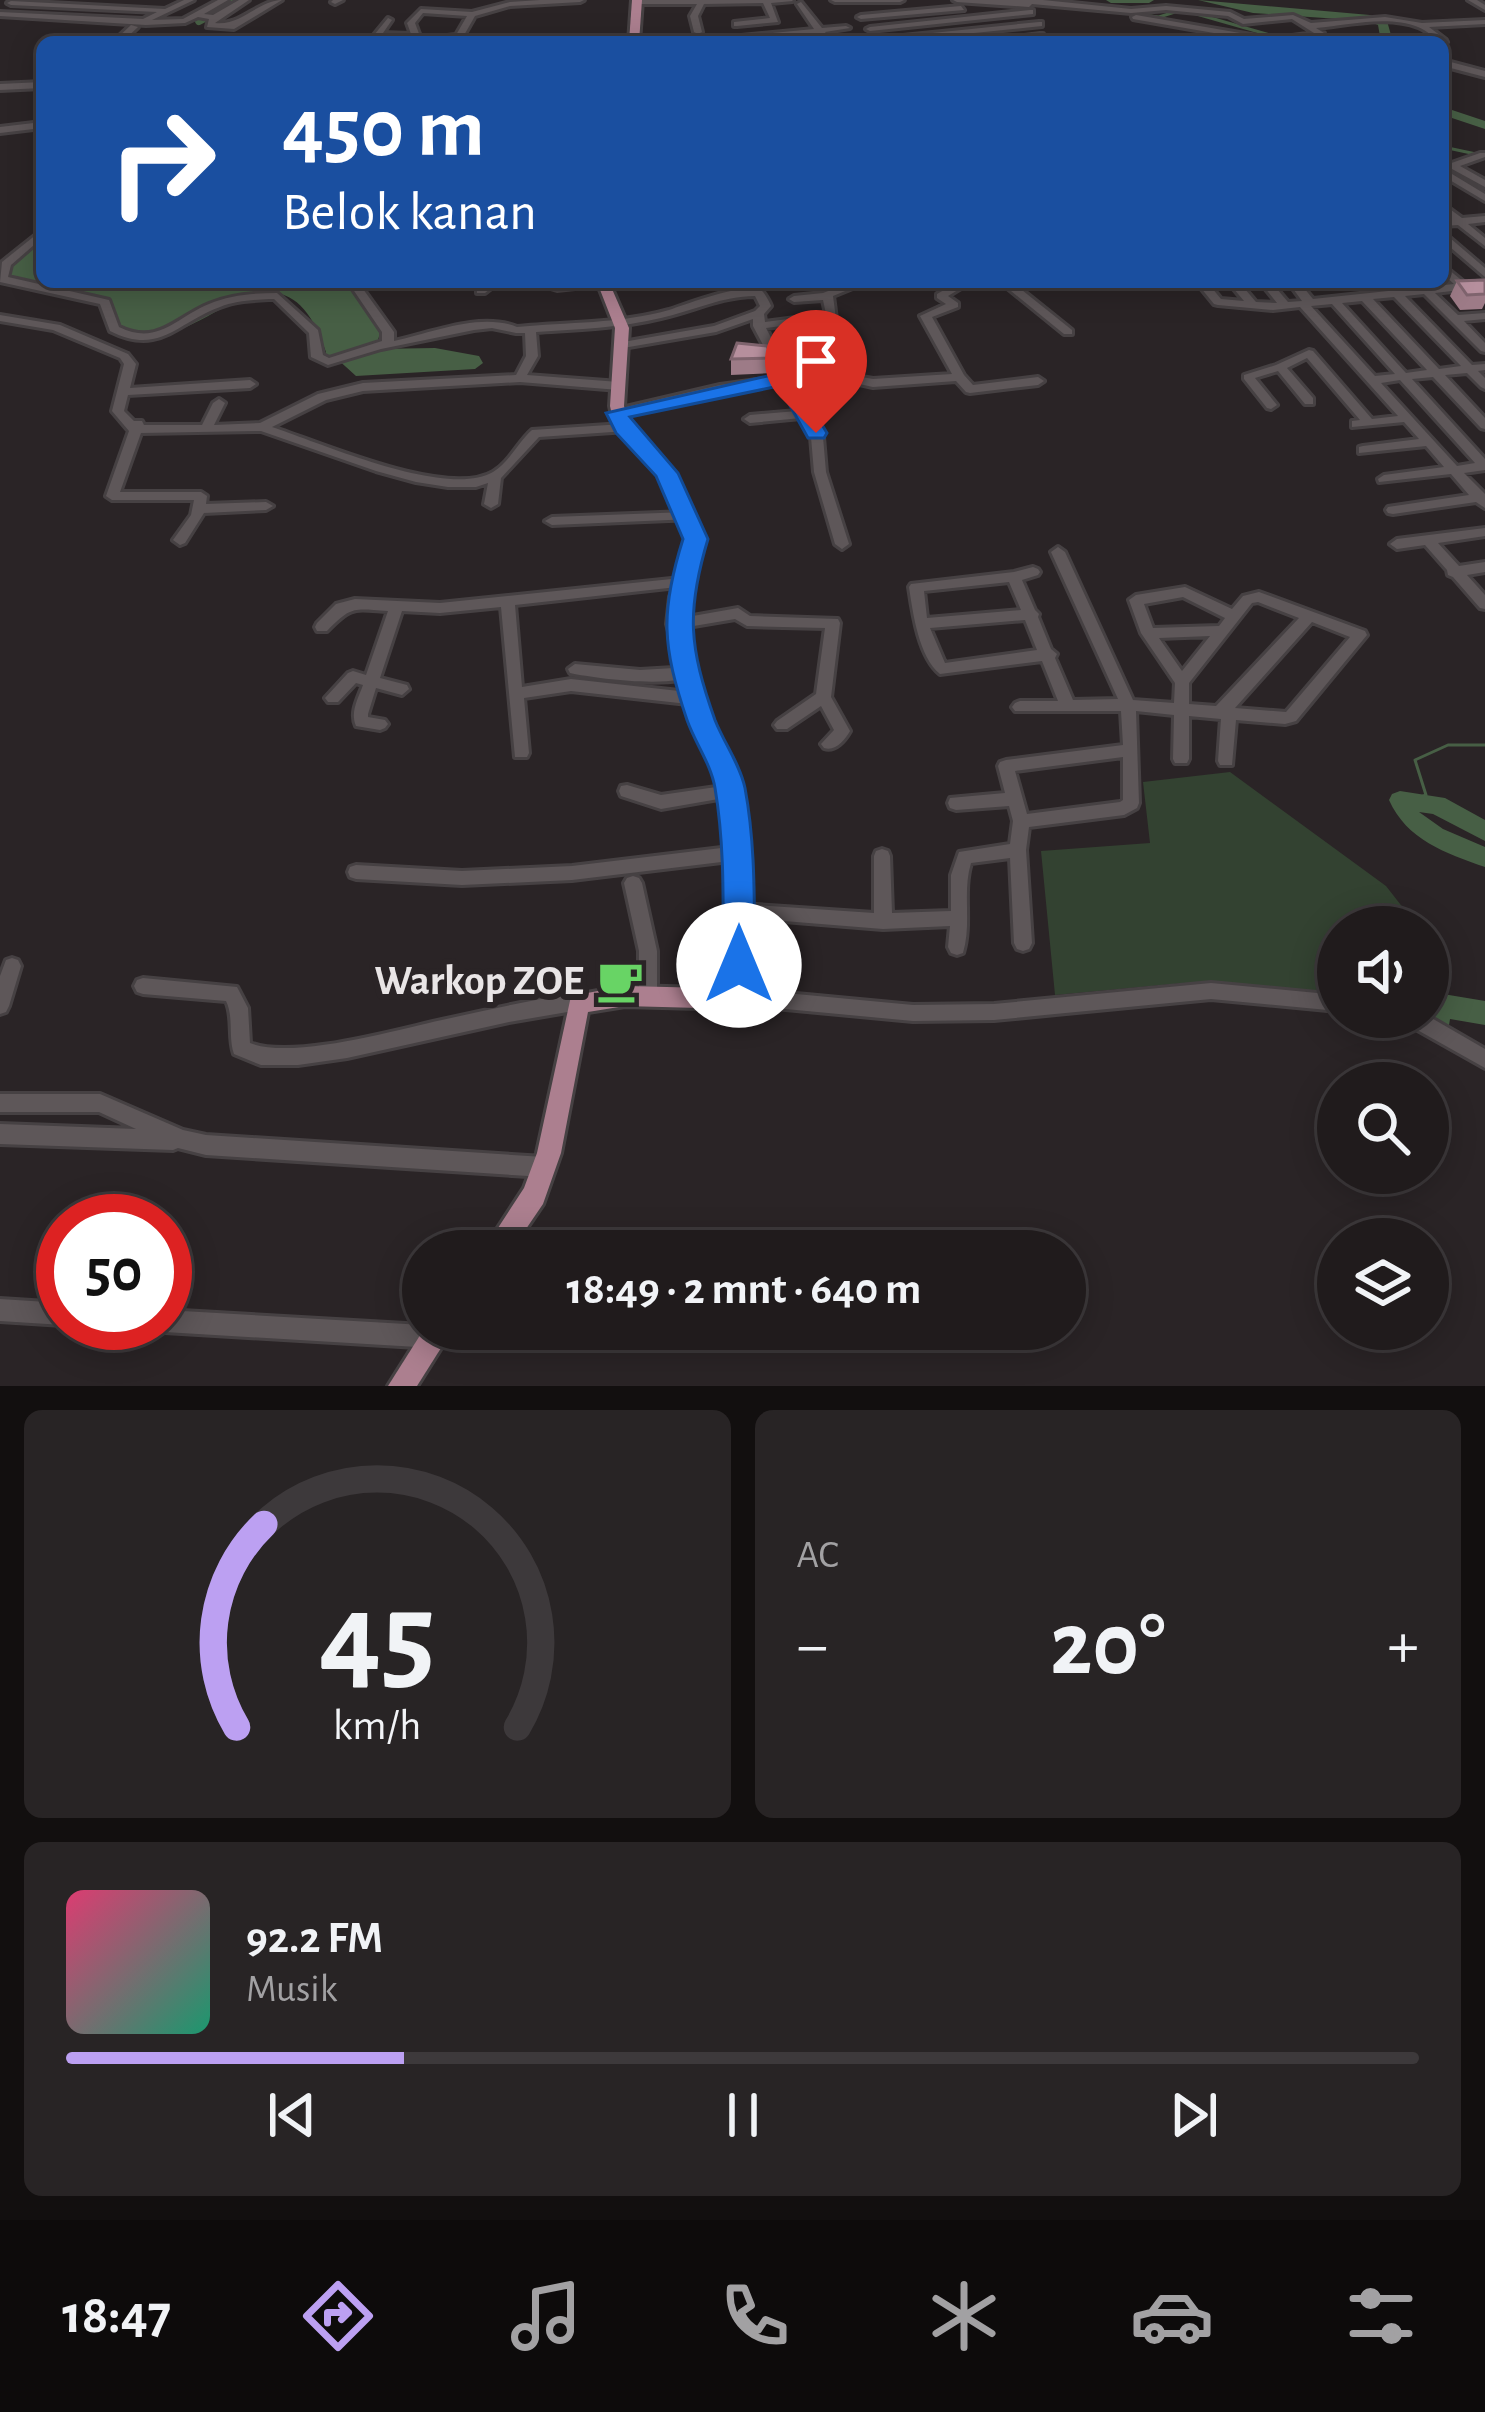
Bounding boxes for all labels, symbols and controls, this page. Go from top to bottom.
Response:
icon: right [84,84,240,240]
text: 450 m [282,88,485,172]
text: Belok kanan [282,186,537,240]
pin [765,310,867,433]
icon: arrive [783,328,849,394]
position arrow [676,902,802,1028]
map controls [1317,906,1449,1350]
button: sound [1317,906,1449,1038]
cafe icon: Warkop ZOE [595,956,645,1006]
place label: Warkop ZOE [374,960,584,1002]
button: search [1317,1062,1449,1194]
speed limit sign: 50 [36,1194,192,1350]
button: layers [1317,1218,1449,1350]
text: 18:49 · 2 mnt · 640 m [567,1267,921,1312]
text: AC [797,1536,839,1575]
text: 45 [319,1576,436,1701]
text: 20° [1050,1601,1166,1691]
text: − [797,1613,828,1679]
text: + [1387,1613,1419,1679]
text: km/h [333,1705,421,1748]
text: 92.2 FM [246,1916,383,1961]
text: Musik [246,1970,338,2009]
icon: previous [259,2082,325,2148]
icon: pause [710,2082,776,2148]
icon: next [1161,2082,1227,2148]
icon: directions [296,2274,380,2358]
icon: music [504,2274,588,2358]
icon: phone [713,2274,797,2358]
icon: climate [922,2274,1006,2358]
icon: car [1130,2274,1214,2358]
icon: filters [1339,2274,1423,2358]
text: 18:47 [62,2289,171,2343]

